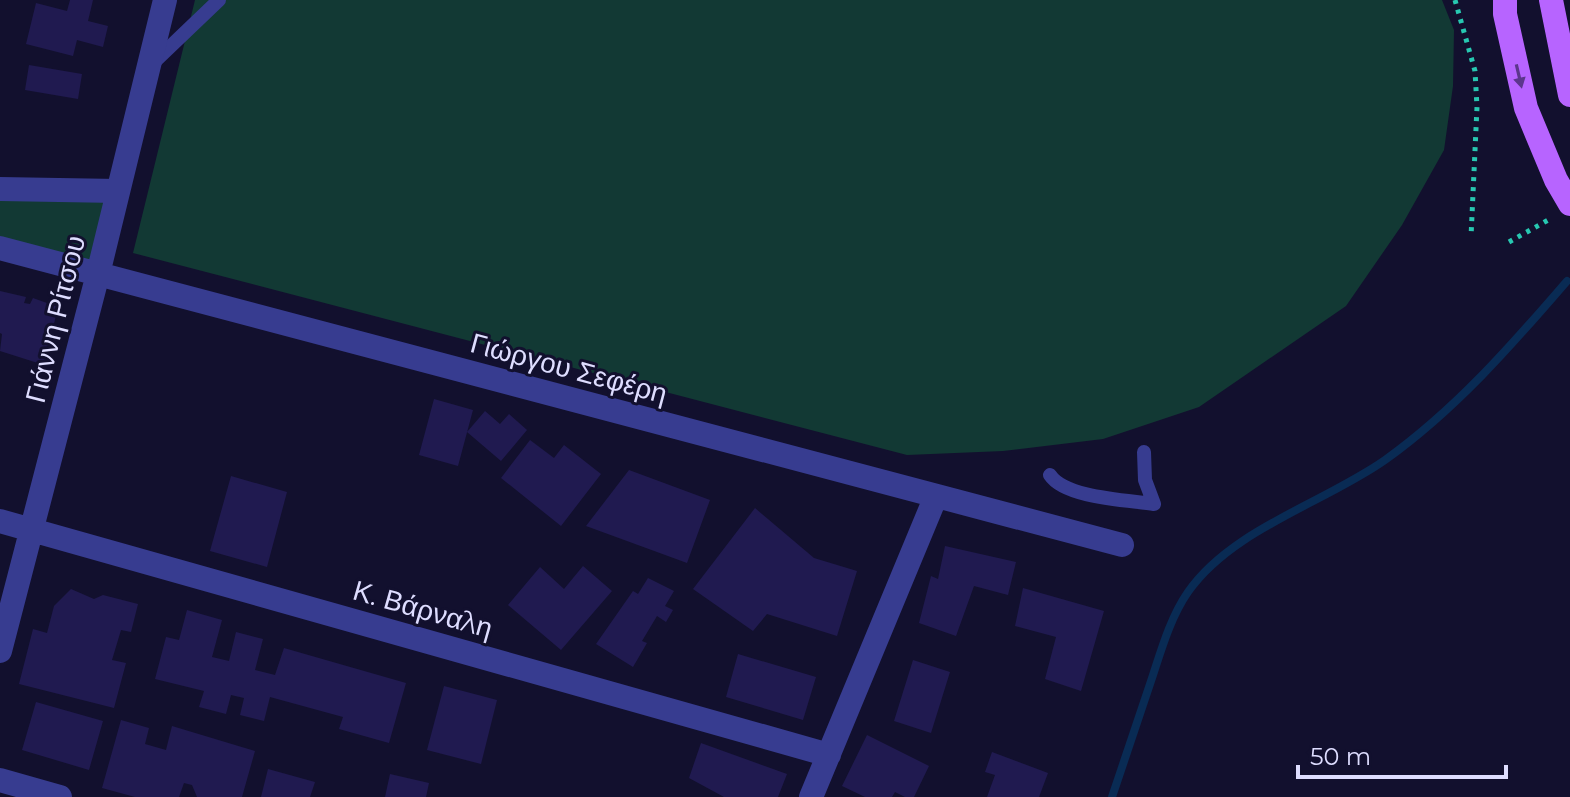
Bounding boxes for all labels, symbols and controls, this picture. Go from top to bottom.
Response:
one-way arrow [1513,64,1526,89]
street label: Γιάννη Ρίτσου [18,232,92,406]
street label: Γιώργου Σεφέρη [467,325,671,411]
street label: Κ. Βάρναλη [349,573,497,645]
scale bar [1298,729,1506,779]
text: 50 m [1310,742,1371,771]

